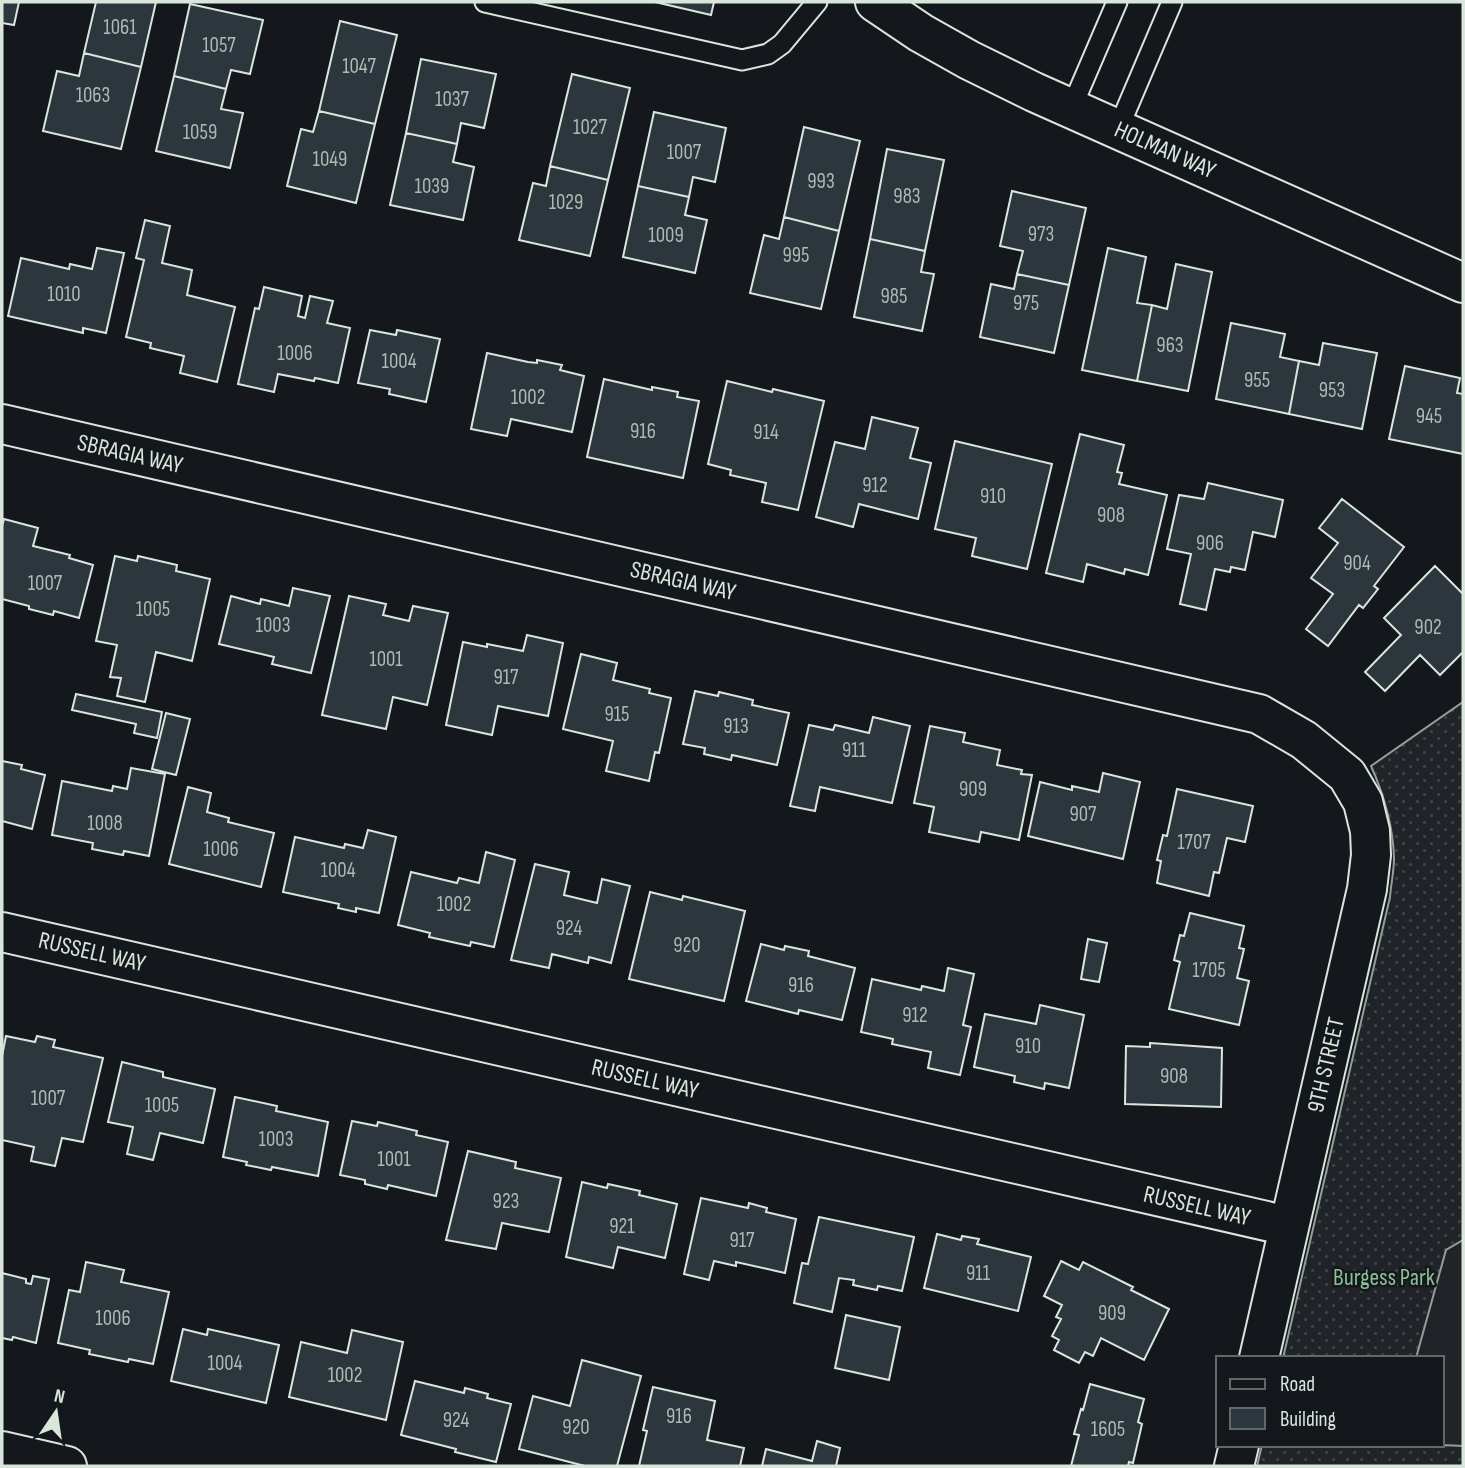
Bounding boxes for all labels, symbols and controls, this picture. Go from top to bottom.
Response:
house number: 1061 [103,15,137,40]
house number: 1057 [202,33,236,58]
house number: 1047 [342,54,376,79]
house number: 1063 [76,83,110,108]
house number: 1037 [435,87,470,112]
house number: 1027 [573,115,607,140]
street label: HOLMAN WAY [1110,115,1220,185]
house number: 1059 [183,120,217,145]
house number: 1007 [667,140,702,165]
house number: 1049 [313,147,347,172]
house number: 993 [807,169,835,194]
house number: 1039 [415,174,449,199]
house number: 983 [893,184,921,209]
house number: 1029 [549,190,583,215]
house number: 973 [1028,222,1054,247]
house number: 1009 [648,223,684,248]
house number: 995 [782,243,810,268]
house number: 1010 [47,282,81,307]
house number: 985 [881,284,907,309]
house number: 975 [1013,291,1039,316]
house number: 963 [1156,333,1184,358]
house number: 1006 [277,341,313,366]
house number: 1004 [382,349,417,374]
house number: 955 [1244,368,1270,393]
house number: 953 [1319,378,1345,403]
house number: 1002 [511,385,545,410]
house number: 945 [1416,404,1442,429]
house number: 916 [630,419,656,444]
house number: 914 [753,420,779,445]
street label: SBRAGIA WAY [75,428,185,480]
house number: 912 [862,473,888,498]
house number: 910 [980,484,1006,509]
house number: 908 [1097,503,1125,528]
house number: 906 [1196,531,1224,556]
house number: 904 [1343,551,1371,576]
street label: SBRAGIA WAY [628,555,738,607]
house number: 1007 [28,571,63,596]
house number: 1005 [136,597,170,622]
house number: 1003 [256,613,290,638]
house number: 902 [1414,615,1442,640]
house number: 1001 [369,647,403,672]
house number: 917 [493,665,519,690]
house number: 915 [604,702,630,727]
house number: 913 [723,714,749,739]
house number: 911 [842,738,867,763]
house number: 909 [959,777,987,802]
house number: 907 [1069,802,1097,827]
house number: 1008 [87,811,123,836]
house number: 1707 [1177,830,1211,855]
house number: 1006 [203,837,239,862]
house number: 1004 [321,858,356,883]
house number: 1002 [437,892,471,917]
house number: 924 [556,916,583,941]
street label: RUSSELL WAY [36,926,148,978]
house number: 920 [673,933,701,958]
house number: 1705 [1192,958,1226,983]
house number: 916 [788,973,814,998]
house number: 912 [902,1003,928,1028]
street label: 9TH STREET [1301,1014,1351,1115]
house number: 910 [1015,1034,1041,1059]
street label: RUSSELL WAY [589,1053,701,1105]
house number: 908 [1160,1064,1188,1089]
house number: 1007 [31,1086,66,1111]
house number: 1005 [145,1093,179,1118]
house number: 1003 [259,1127,293,1152]
house number: 1001 [377,1147,411,1172]
street label: RUSSELL WAY [1141,1180,1253,1232]
house number: 923 [493,1189,519,1214]
house number: 921 [609,1214,635,1239]
house number: 917 [729,1228,755,1253]
house number: 911 [966,1261,991,1286]
park label: Burgess Park [1333,1263,1435,1292]
house number: 909 [1098,1301,1126,1326]
house number: 1006 [95,1306,131,1331]
house number: 1004 [208,1351,243,1376]
legend [1216,1356,1444,1447]
house number: 1002 [328,1363,362,1388]
text: Road [1280,1372,1315,1397]
north arrow [21,1377,91,1447]
text: N [52,1385,67,1409]
house number: 916 [666,1404,692,1429]
text: Building [1280,1407,1336,1432]
house number: 924 [443,1408,470,1433]
house number: 920 [562,1415,590,1440]
house number: 1605 [1091,1417,1125,1442]

